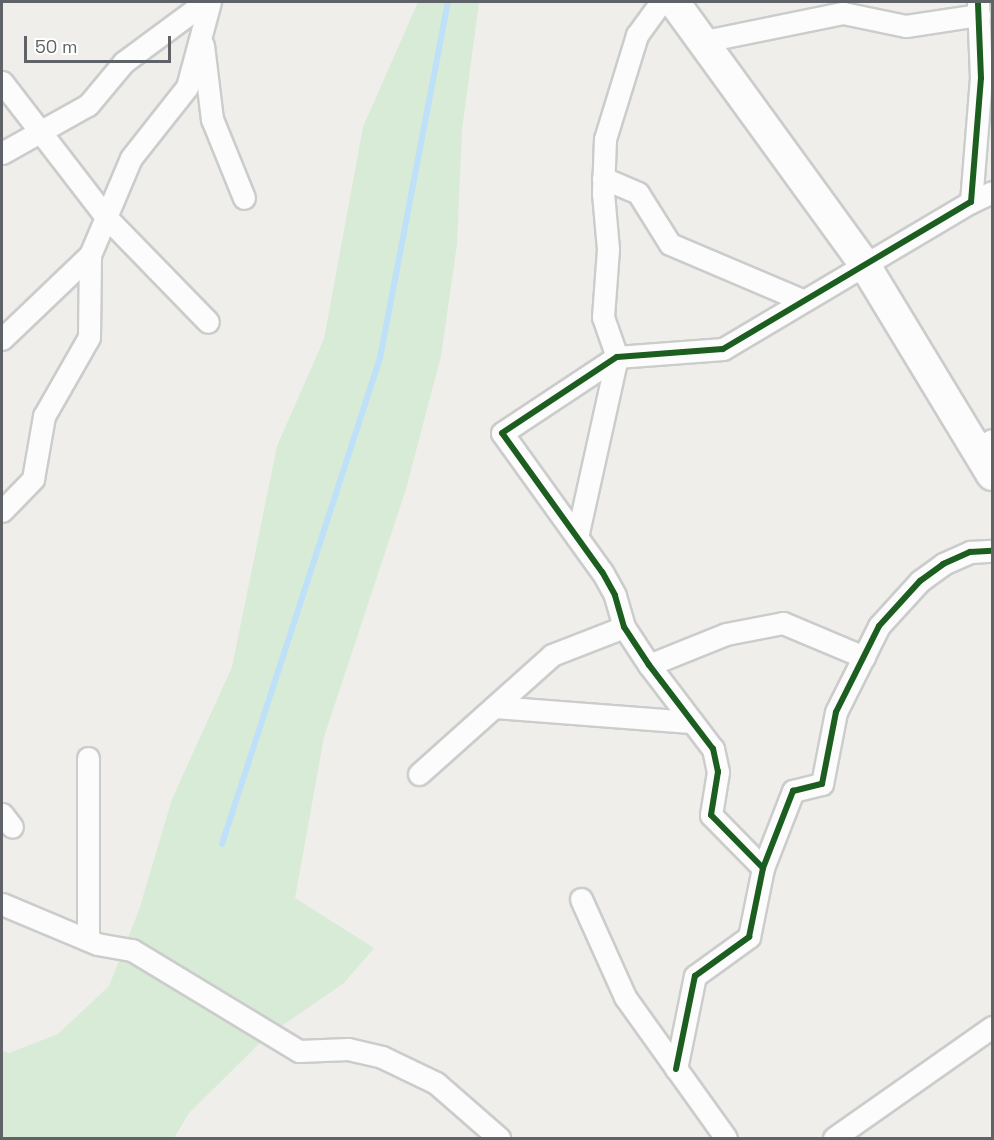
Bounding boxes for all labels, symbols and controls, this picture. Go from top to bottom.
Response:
scale bar [27,24,174,62]
text: 50 m [35,35,77,58]

